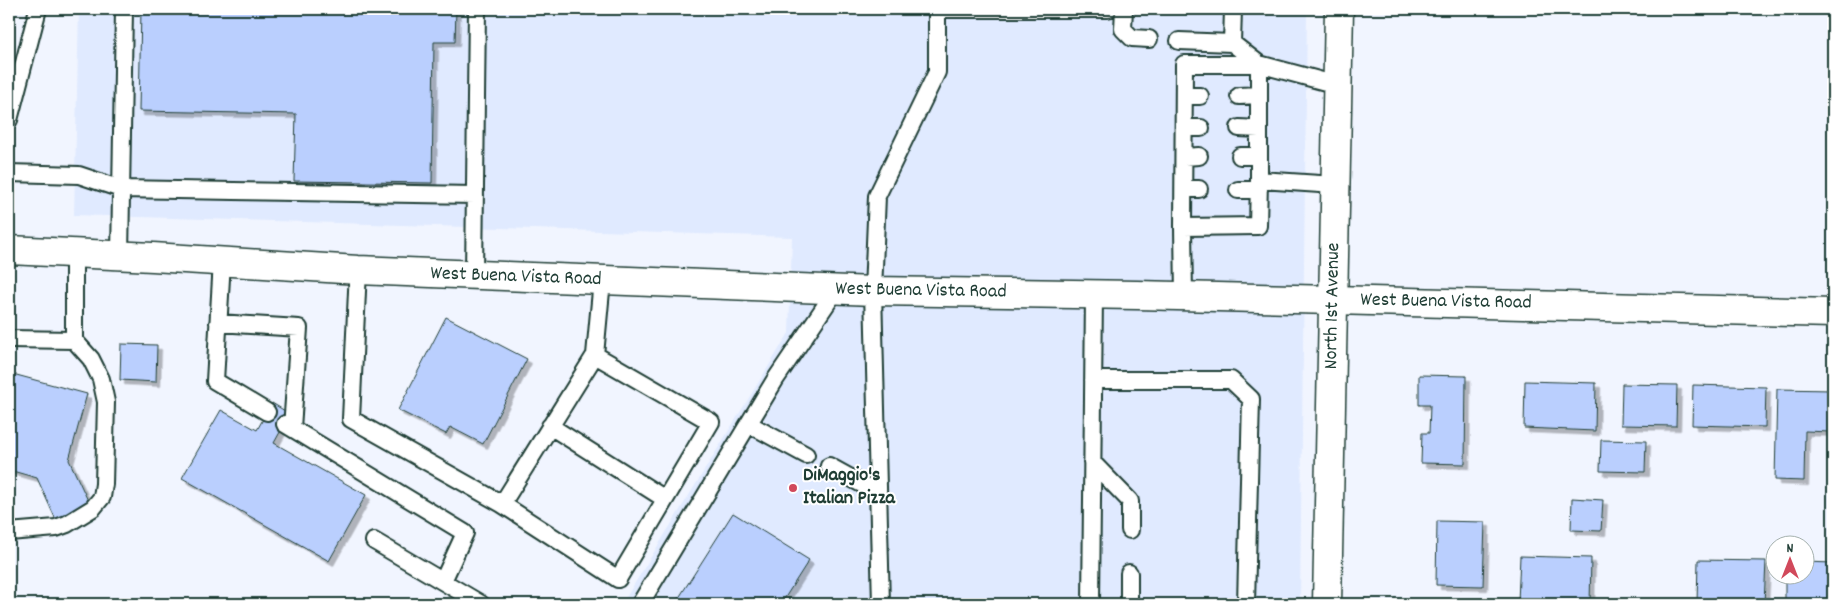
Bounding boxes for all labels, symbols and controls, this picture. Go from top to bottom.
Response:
street label: North 1st Avenue [1318,242,1348,370]
street label: West Buena Vista Road [430,260,602,294]
street label: West Buena Vista Road [835,276,1007,306]
street label: West Buena Vista Road [1360,287,1532,317]
place label: DiMaggio's Italian Pizza [803,462,896,513]
marker: DiMaggio's Italian Pizza [787,482,799,494]
north arrow [1764,536,1814,586]
text: N [1787,539,1794,559]

